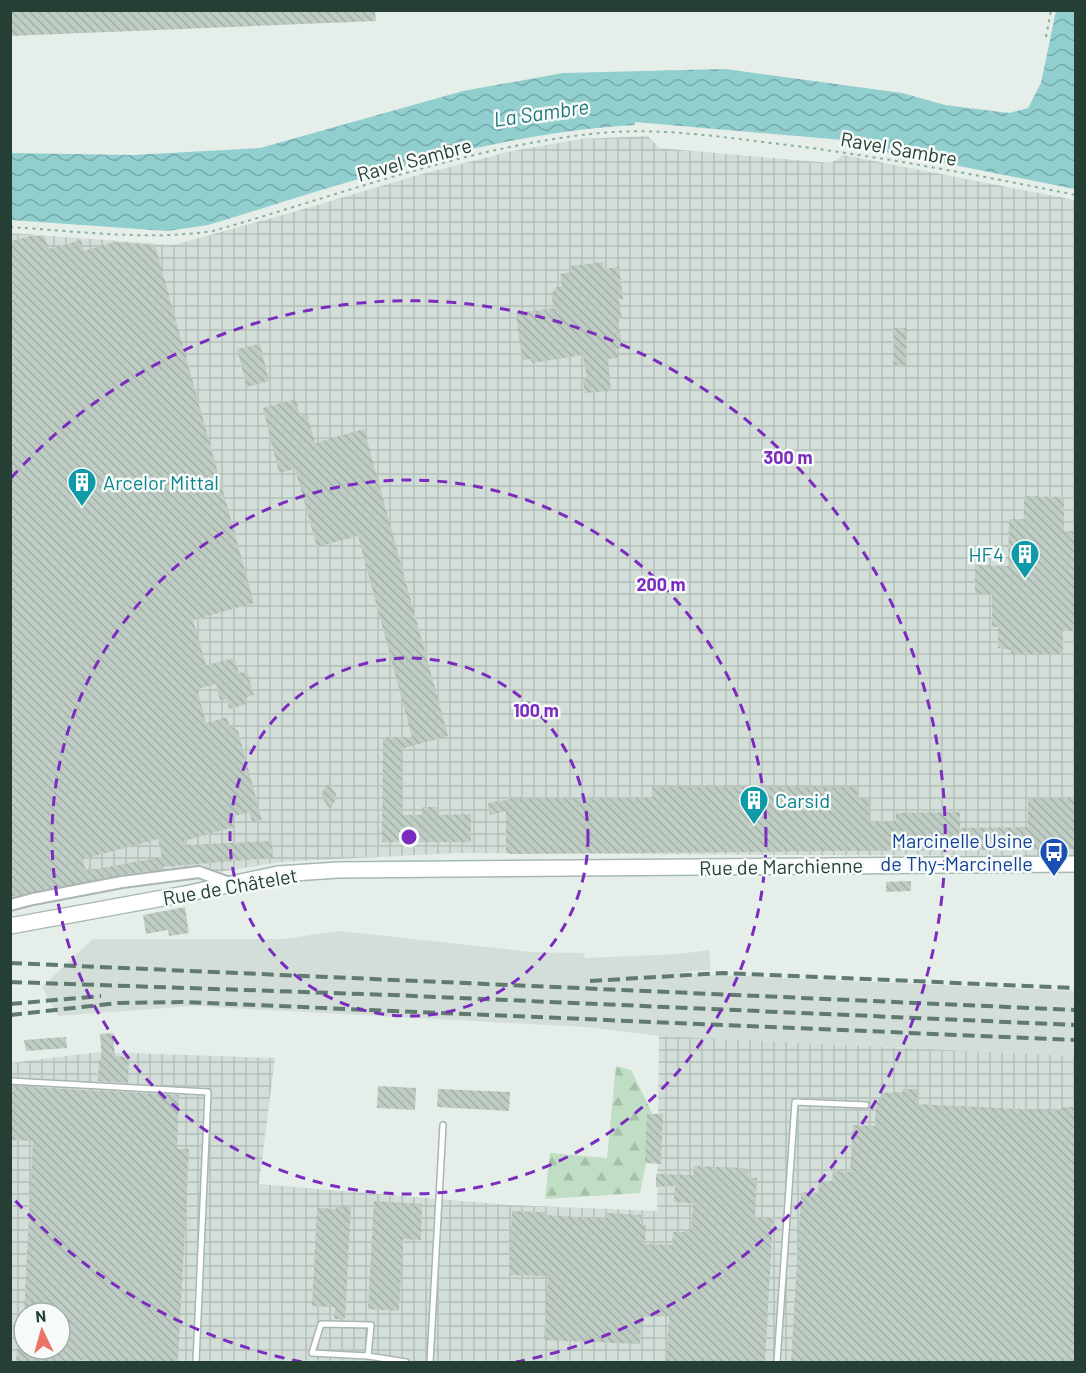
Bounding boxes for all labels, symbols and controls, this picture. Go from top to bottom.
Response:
water label: La Sambre [492,93,590,131]
street label: Ravel Sambre [839,126,959,170]
street label: Ravel Sambre [354,132,474,186]
text: 300 m [764,446,812,468]
building icon: Arcelor Mittal [66,466,98,508]
place label: Arcelor Mittal [103,470,219,494]
building icon: HF4 [1009,538,1041,580]
place label: HF4 [969,542,1004,566]
text: 200 m [636,573,686,595]
text: 100 m [513,699,559,721]
building icon: Carsid [738,784,770,826]
place label: Carsid [775,788,830,812]
centre of rings [399,827,419,847]
place label: Marcinelle Usine de Thy-Marcinelle [880,828,1033,875]
bus stop icon: Marcinelle Usine de Thy-Marcinelle [1038,836,1070,878]
street label: Rue de Marchienne [699,853,863,879]
street label: Rue de Châtelet [161,862,299,910]
north arrow [12,1301,72,1361]
text: N [35,1306,47,1325]

